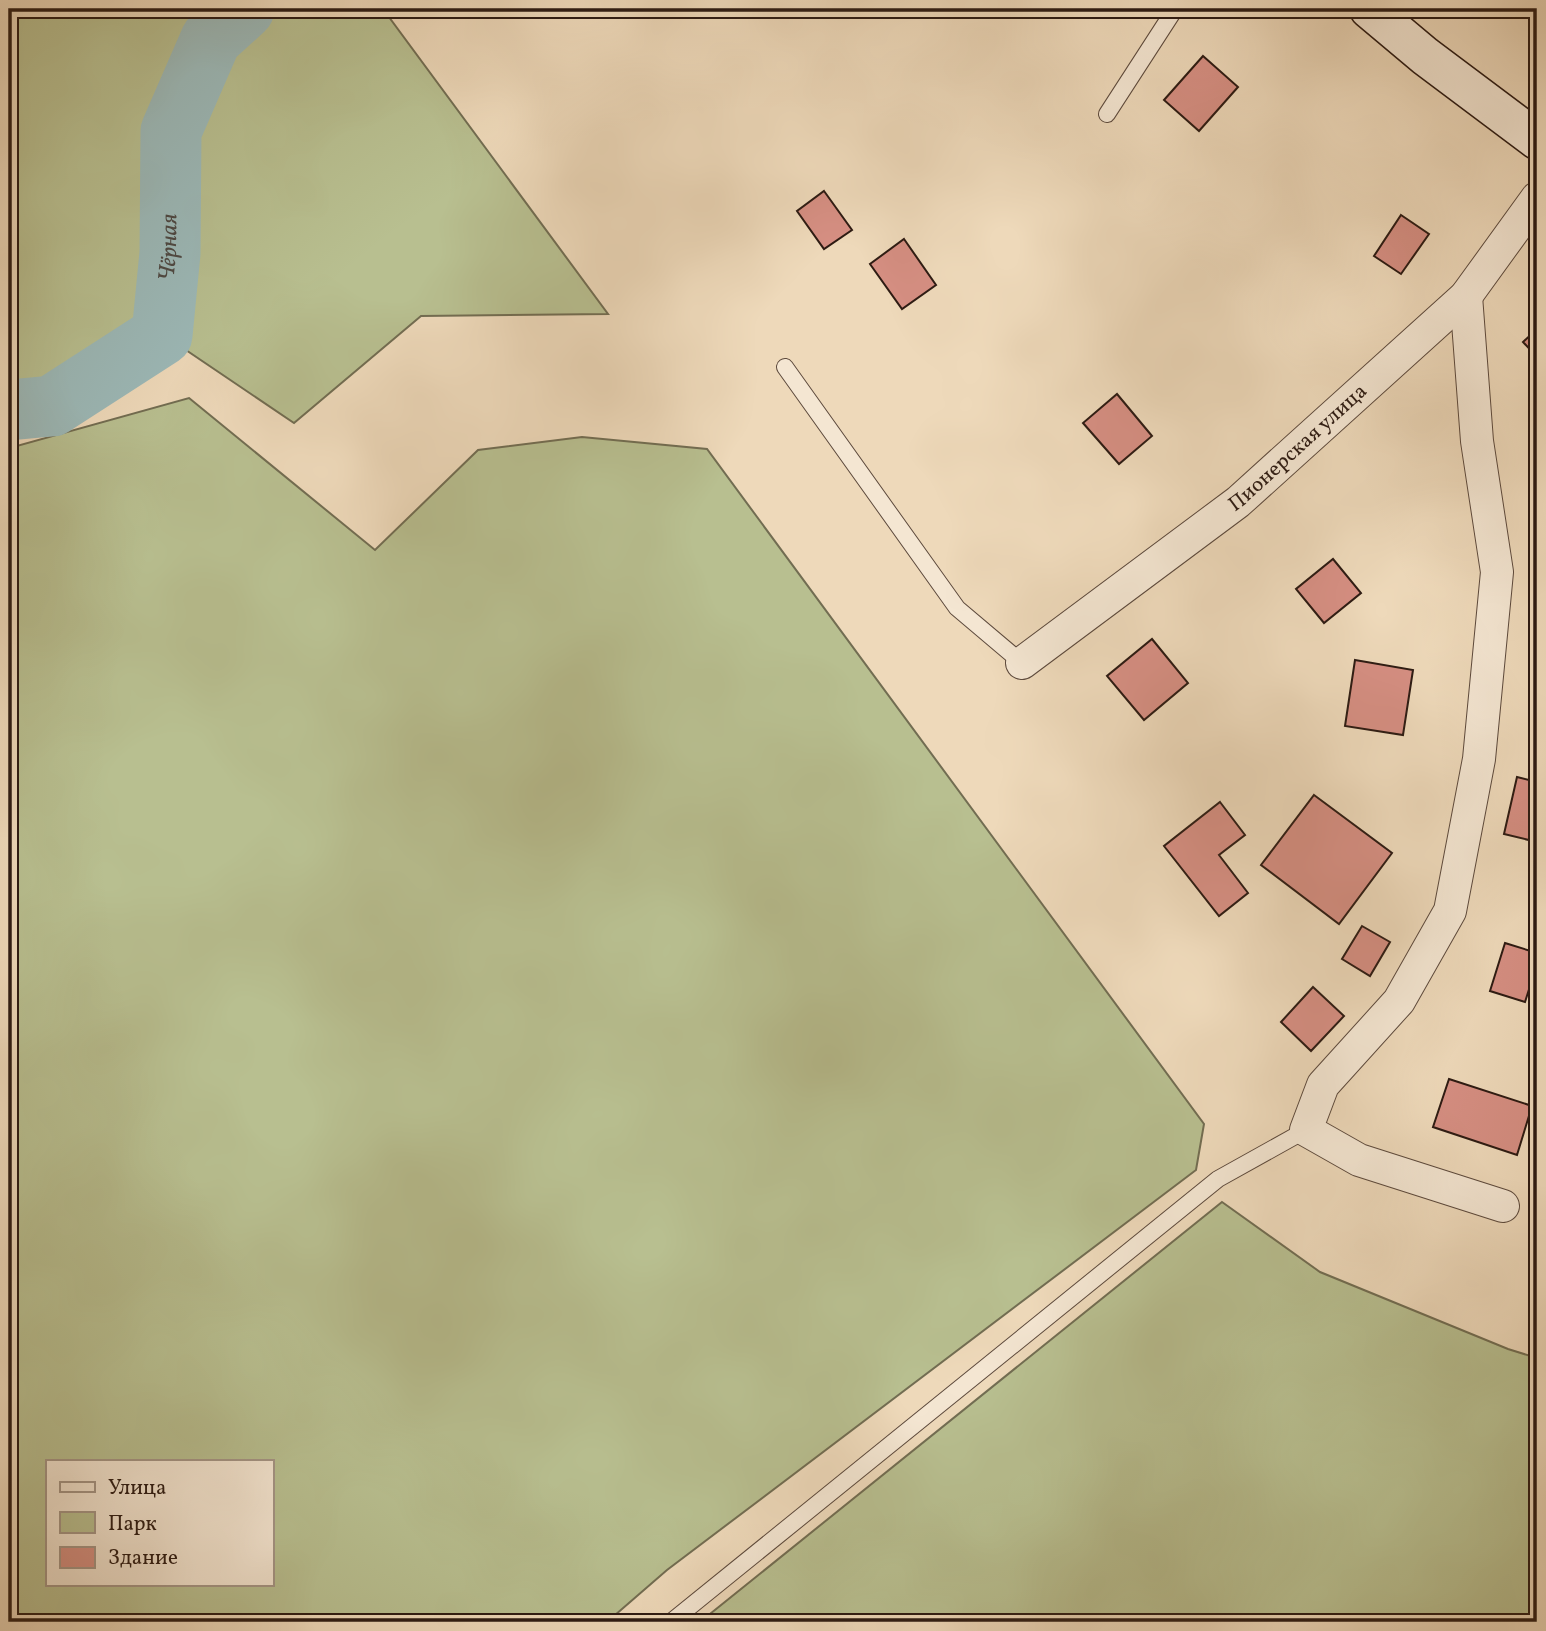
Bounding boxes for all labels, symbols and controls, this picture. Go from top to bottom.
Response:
water label: Чёрная [151,214,186,283]
street label: Пионерская улица [1222,377,1374,519]
legend [46,1460,273,1586]
text: Улица [108,1474,166,1503]
text: Парк [108,1510,157,1539]
text: Здание [108,1544,178,1573]

